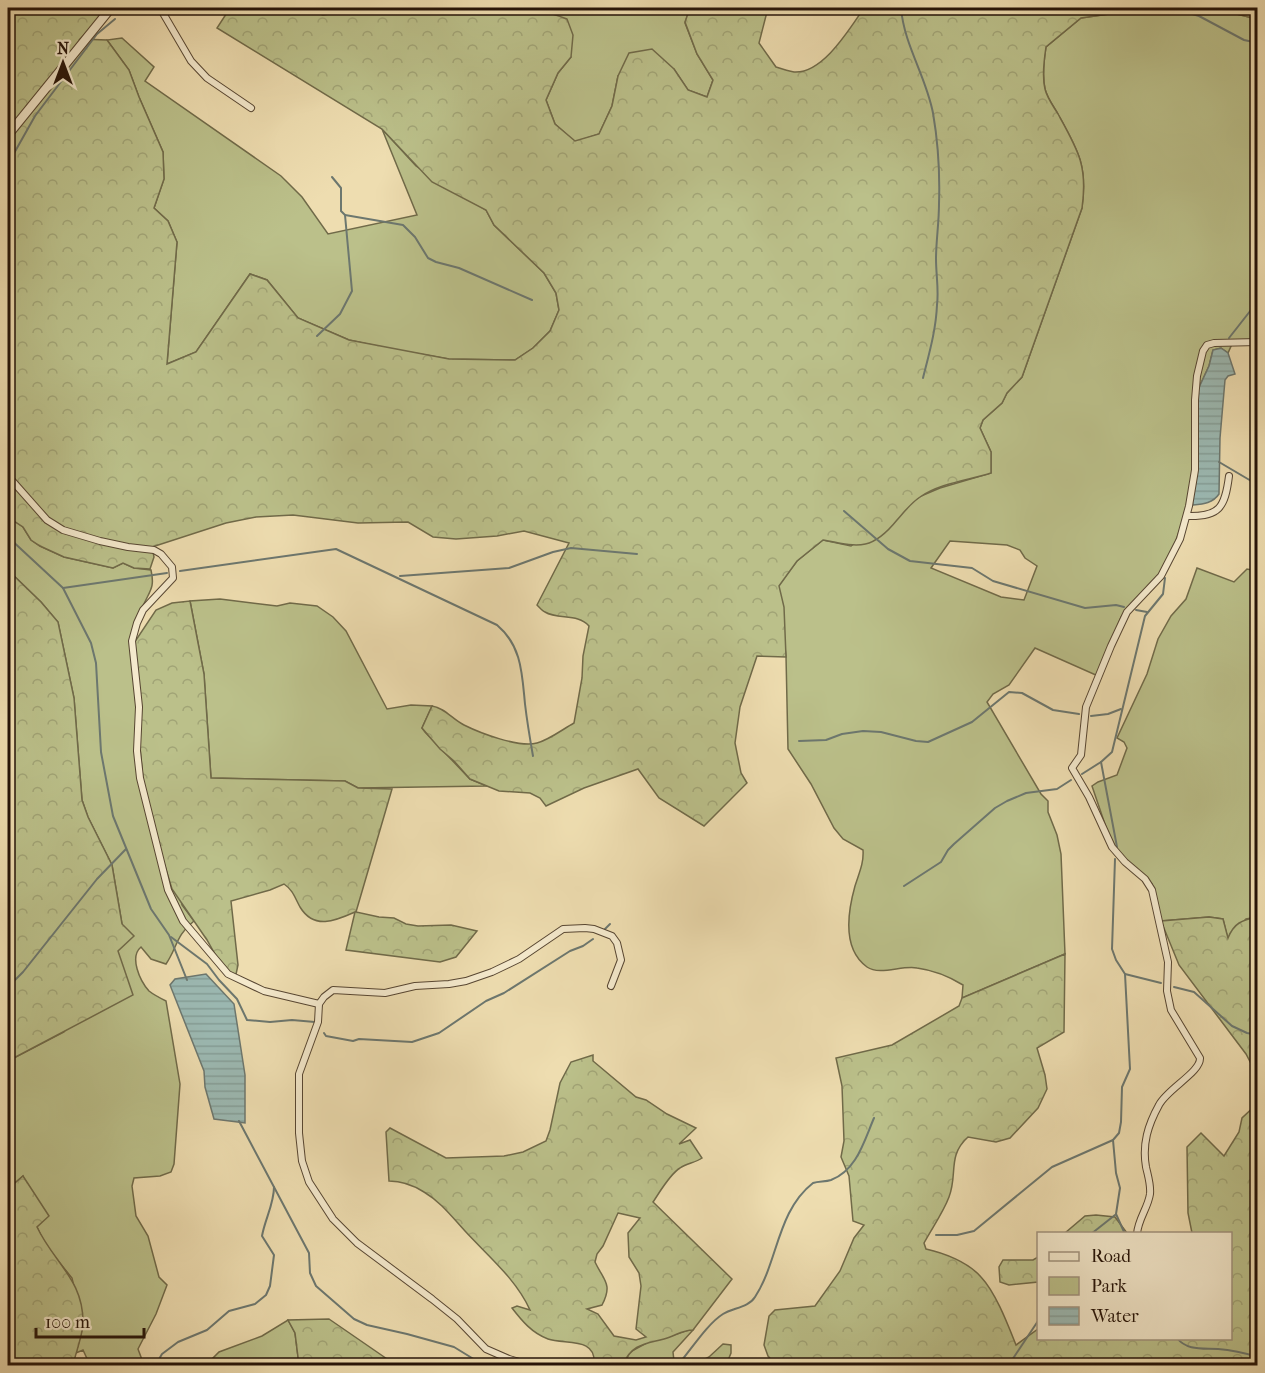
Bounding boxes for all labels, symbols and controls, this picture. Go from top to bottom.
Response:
north arrow [33,33,93,93]
text: N [57,39,70,58]
legend [1037,1232,1232,1340]
text: Road [1091,1246,1131,1267]
text: Park [1091,1276,1128,1297]
scale bar [36,1301,144,1339]
text: Water [1090,1306,1139,1327]
text: 100 m [45,1312,90,1333]

